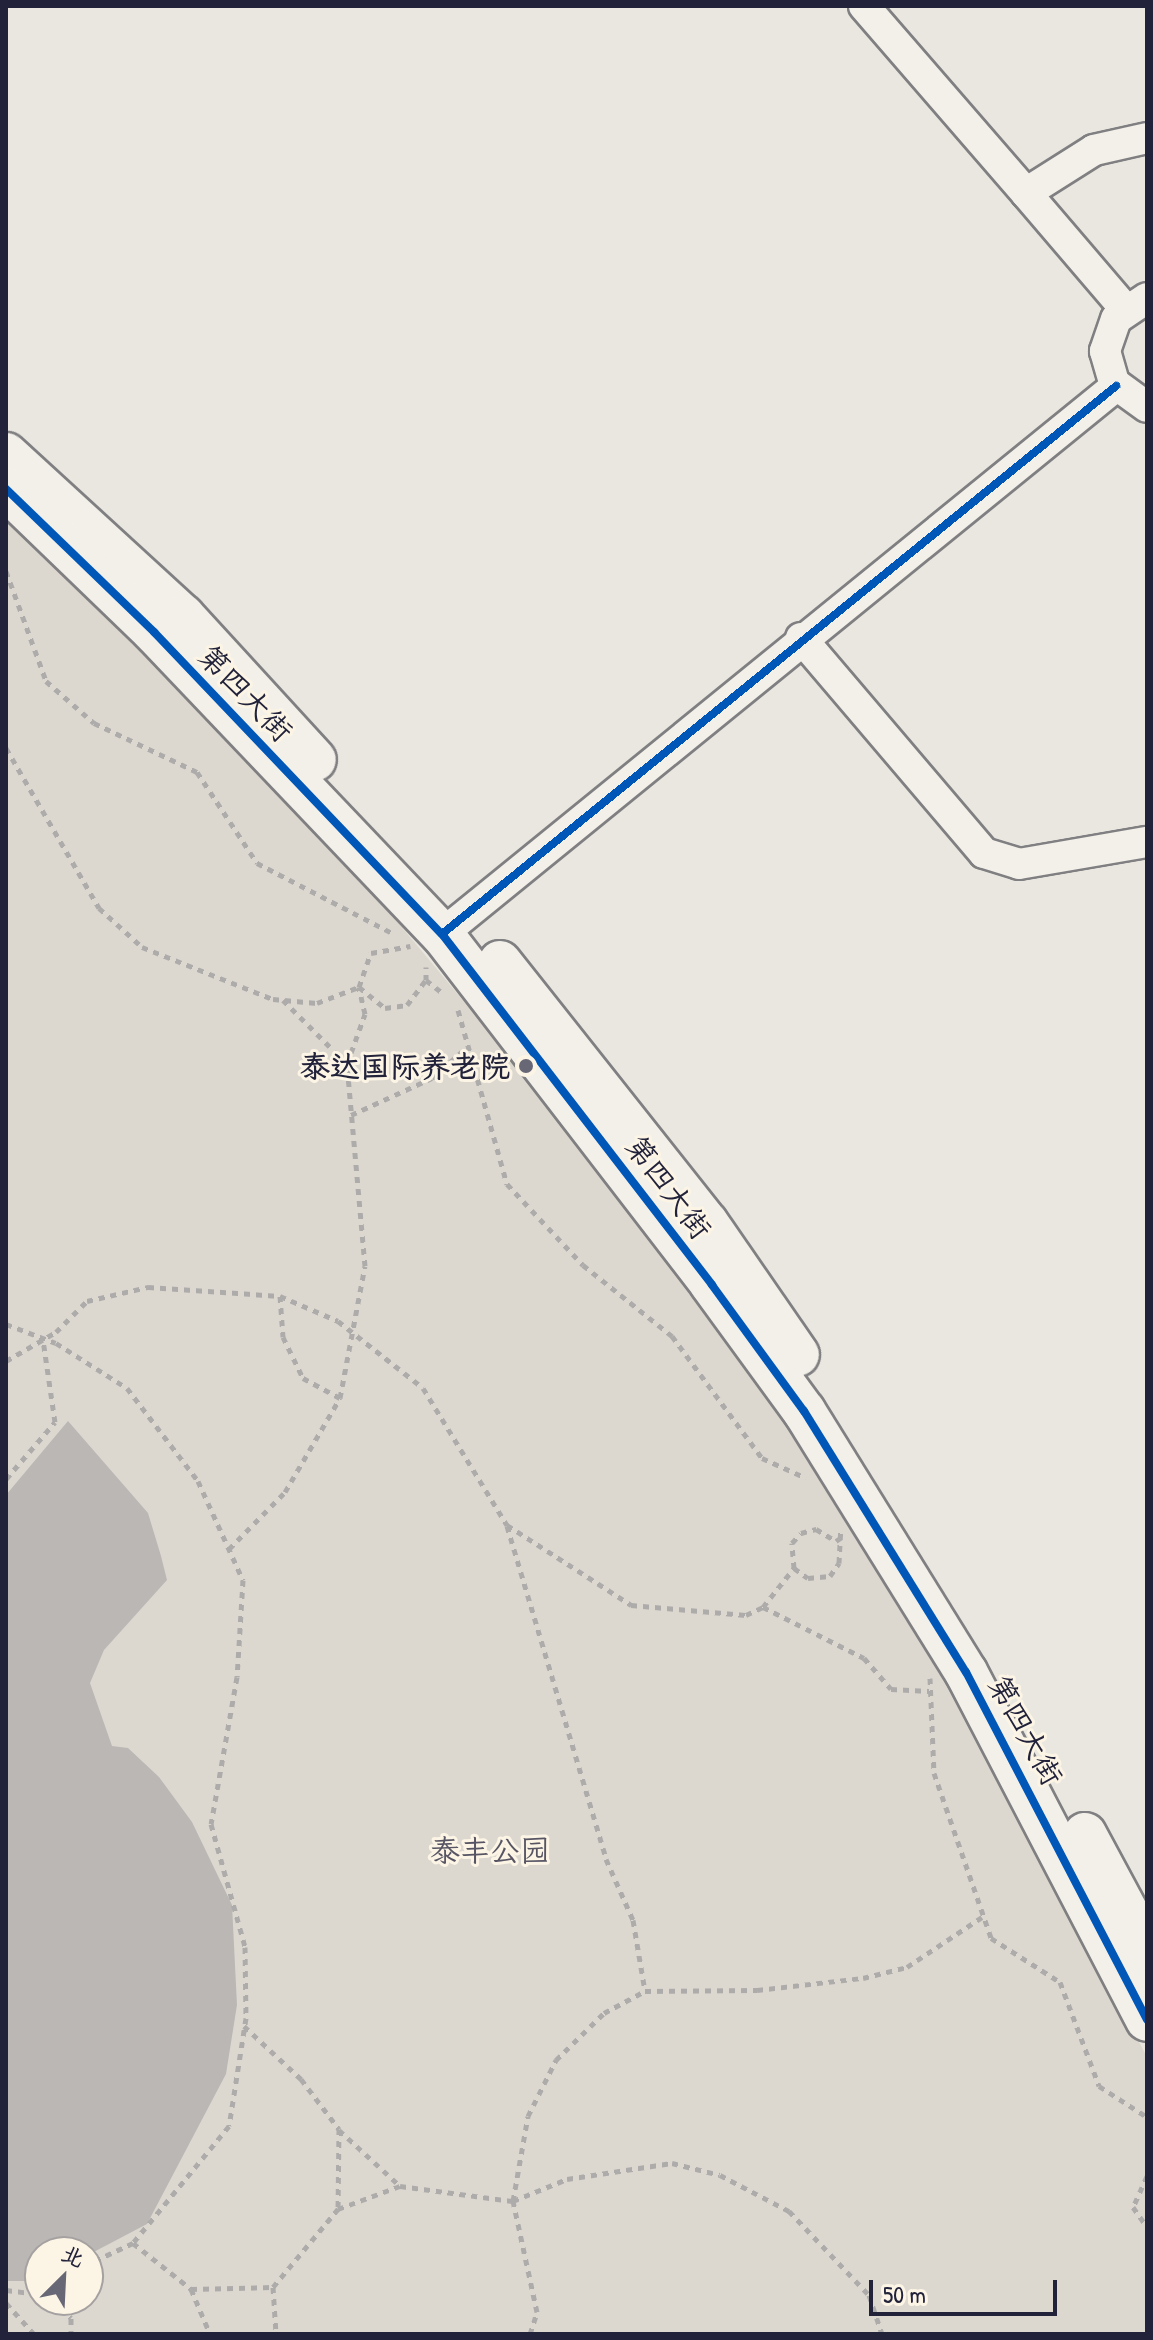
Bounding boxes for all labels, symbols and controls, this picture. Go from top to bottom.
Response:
street label: 第四大街 [191,637,301,749]
place label: 泰达国际养老院 [300,1048,510,1084]
marker: 泰达国际养老院 [517,1057,535,1075]
street label: 第四大街 [619,1128,719,1246]
street label: 第四大街 [981,1669,1071,1791]
park label: 泰丰公园 [430,1832,550,1868]
north arrow [24,2236,104,2316]
text: 北 [57,2238,89,2274]
scale bar [873,2264,1061,2314]
text: 50 m [883,2278,926,2310]

